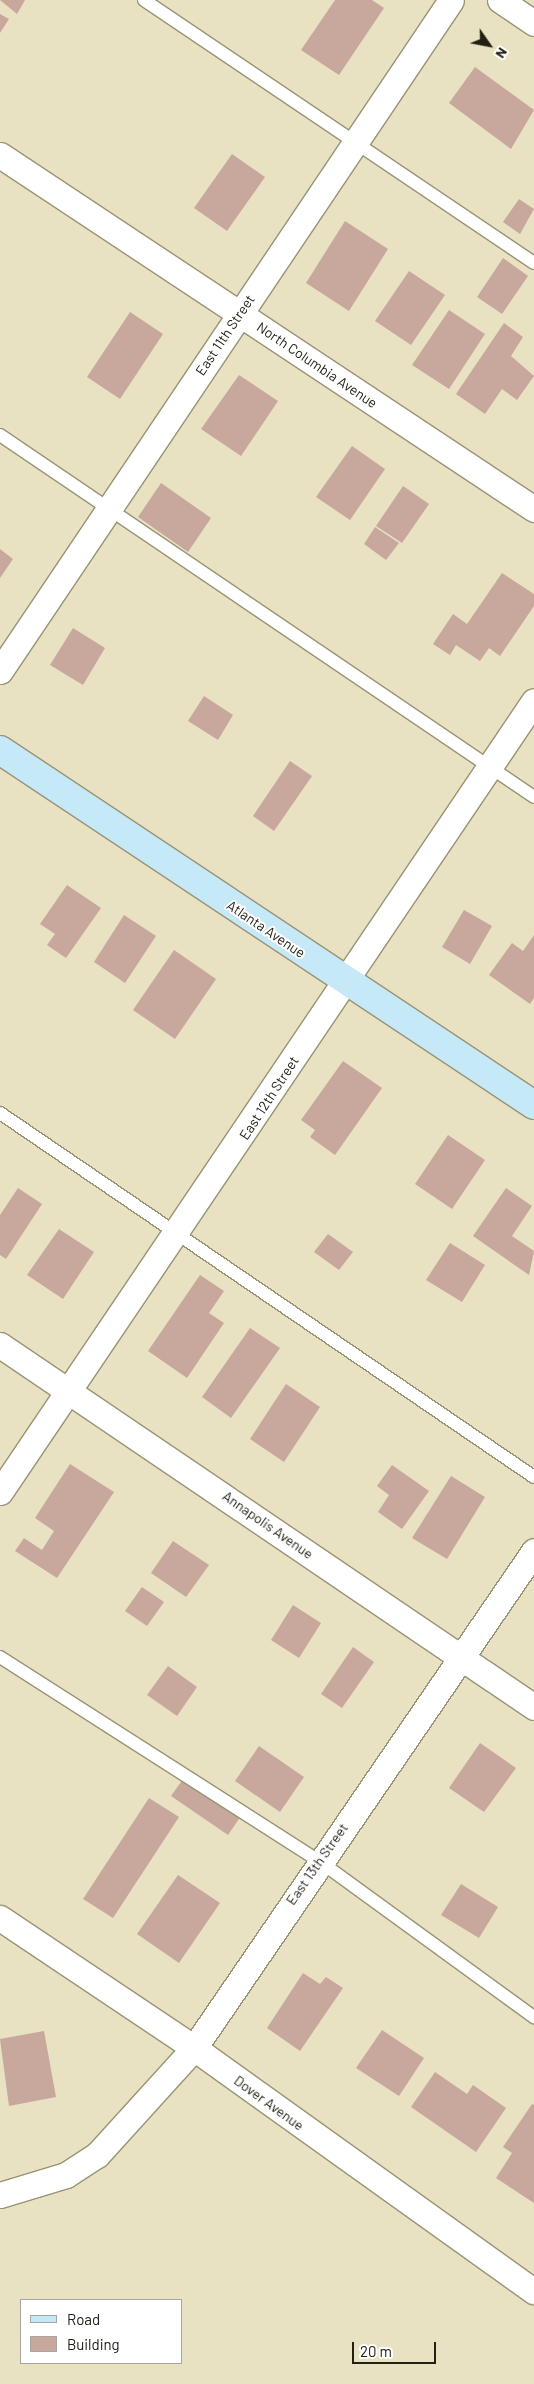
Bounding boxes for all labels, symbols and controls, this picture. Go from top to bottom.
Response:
north arrow [464,20,514,70]
text: N [492,45,512,62]
street label: East 11th Street [192,291,258,379]
street label: North Columbia Avenue [253,318,381,412]
street label: Atlanta Avenue [224,897,308,961]
street label: East 12th Street [236,1053,302,1143]
street label: Annapolis Avenue [219,1487,317,1563]
street label: East 13th Street [283,1820,351,1908]
street label: Dover Avenue [231,2072,307,2134]
legend [20,2299,182,2364]
text: Road [67,2310,100,2328]
scale bar [354,2332,438,2364]
text: Building [67,2335,120,2353]
text: 20 m [360,2342,392,2360]

